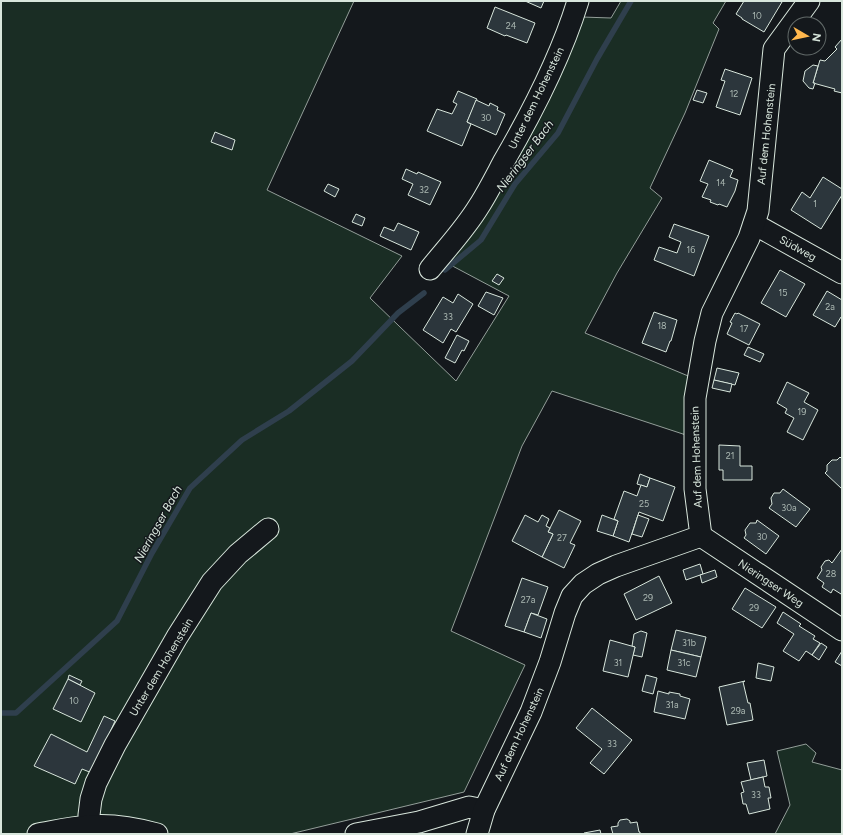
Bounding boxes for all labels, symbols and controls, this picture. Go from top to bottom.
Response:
house number: 10 [752,10,762,21]
north arrow [787,16,827,56]
house number: 24 [506,20,517,31]
text: N [809,32,823,43]
street label: Unter dem Hohenstein [506,45,567,151]
street label: Auf dem Hohenstein [755,83,778,185]
house number: 12 [730,88,738,99]
house number: 30 [481,112,492,123]
water label: Nieringser Bach [494,117,557,195]
house number: 14 [716,177,726,188]
house number: 32 [419,184,429,195]
house number: 1 [813,198,817,209]
street label: Südweg [777,233,819,264]
house number: 16 [687,244,695,255]
house number: 15 [779,287,787,298]
house number: 2a [825,301,835,312]
house number: 33 [443,311,453,322]
house number: 18 [657,320,667,331]
house number: 17 [740,323,748,334]
street label: Auf dem Hohenstein [688,406,705,508]
house number: 19 [798,406,806,417]
house number: 21 [726,450,734,461]
water label: Nieringser Bach [131,483,185,565]
house number: 25 [639,498,649,509]
house number: 30a [781,502,797,513]
house number: 30 [757,531,768,542]
house number: 27 [557,532,567,543]
street label: Nieringser Weg [736,557,806,610]
house number: 28 [826,568,837,579]
house number: 29 [643,592,653,603]
house number: 27a [521,594,536,605]
house number: 29 [749,602,759,613]
street label: Unter dem Hohenstein [127,616,196,719]
house number: 31b [682,637,696,648]
house number: 31 [614,657,622,668]
house number: 31c [677,657,691,668]
street label: Auf dem Hohenstein [492,685,547,783]
house number: 10 [69,695,79,706]
house number: 31a [665,699,679,710]
house number: 29a [731,705,746,716]
house number: 33 [607,738,617,749]
house number: 33 [751,789,761,800]

